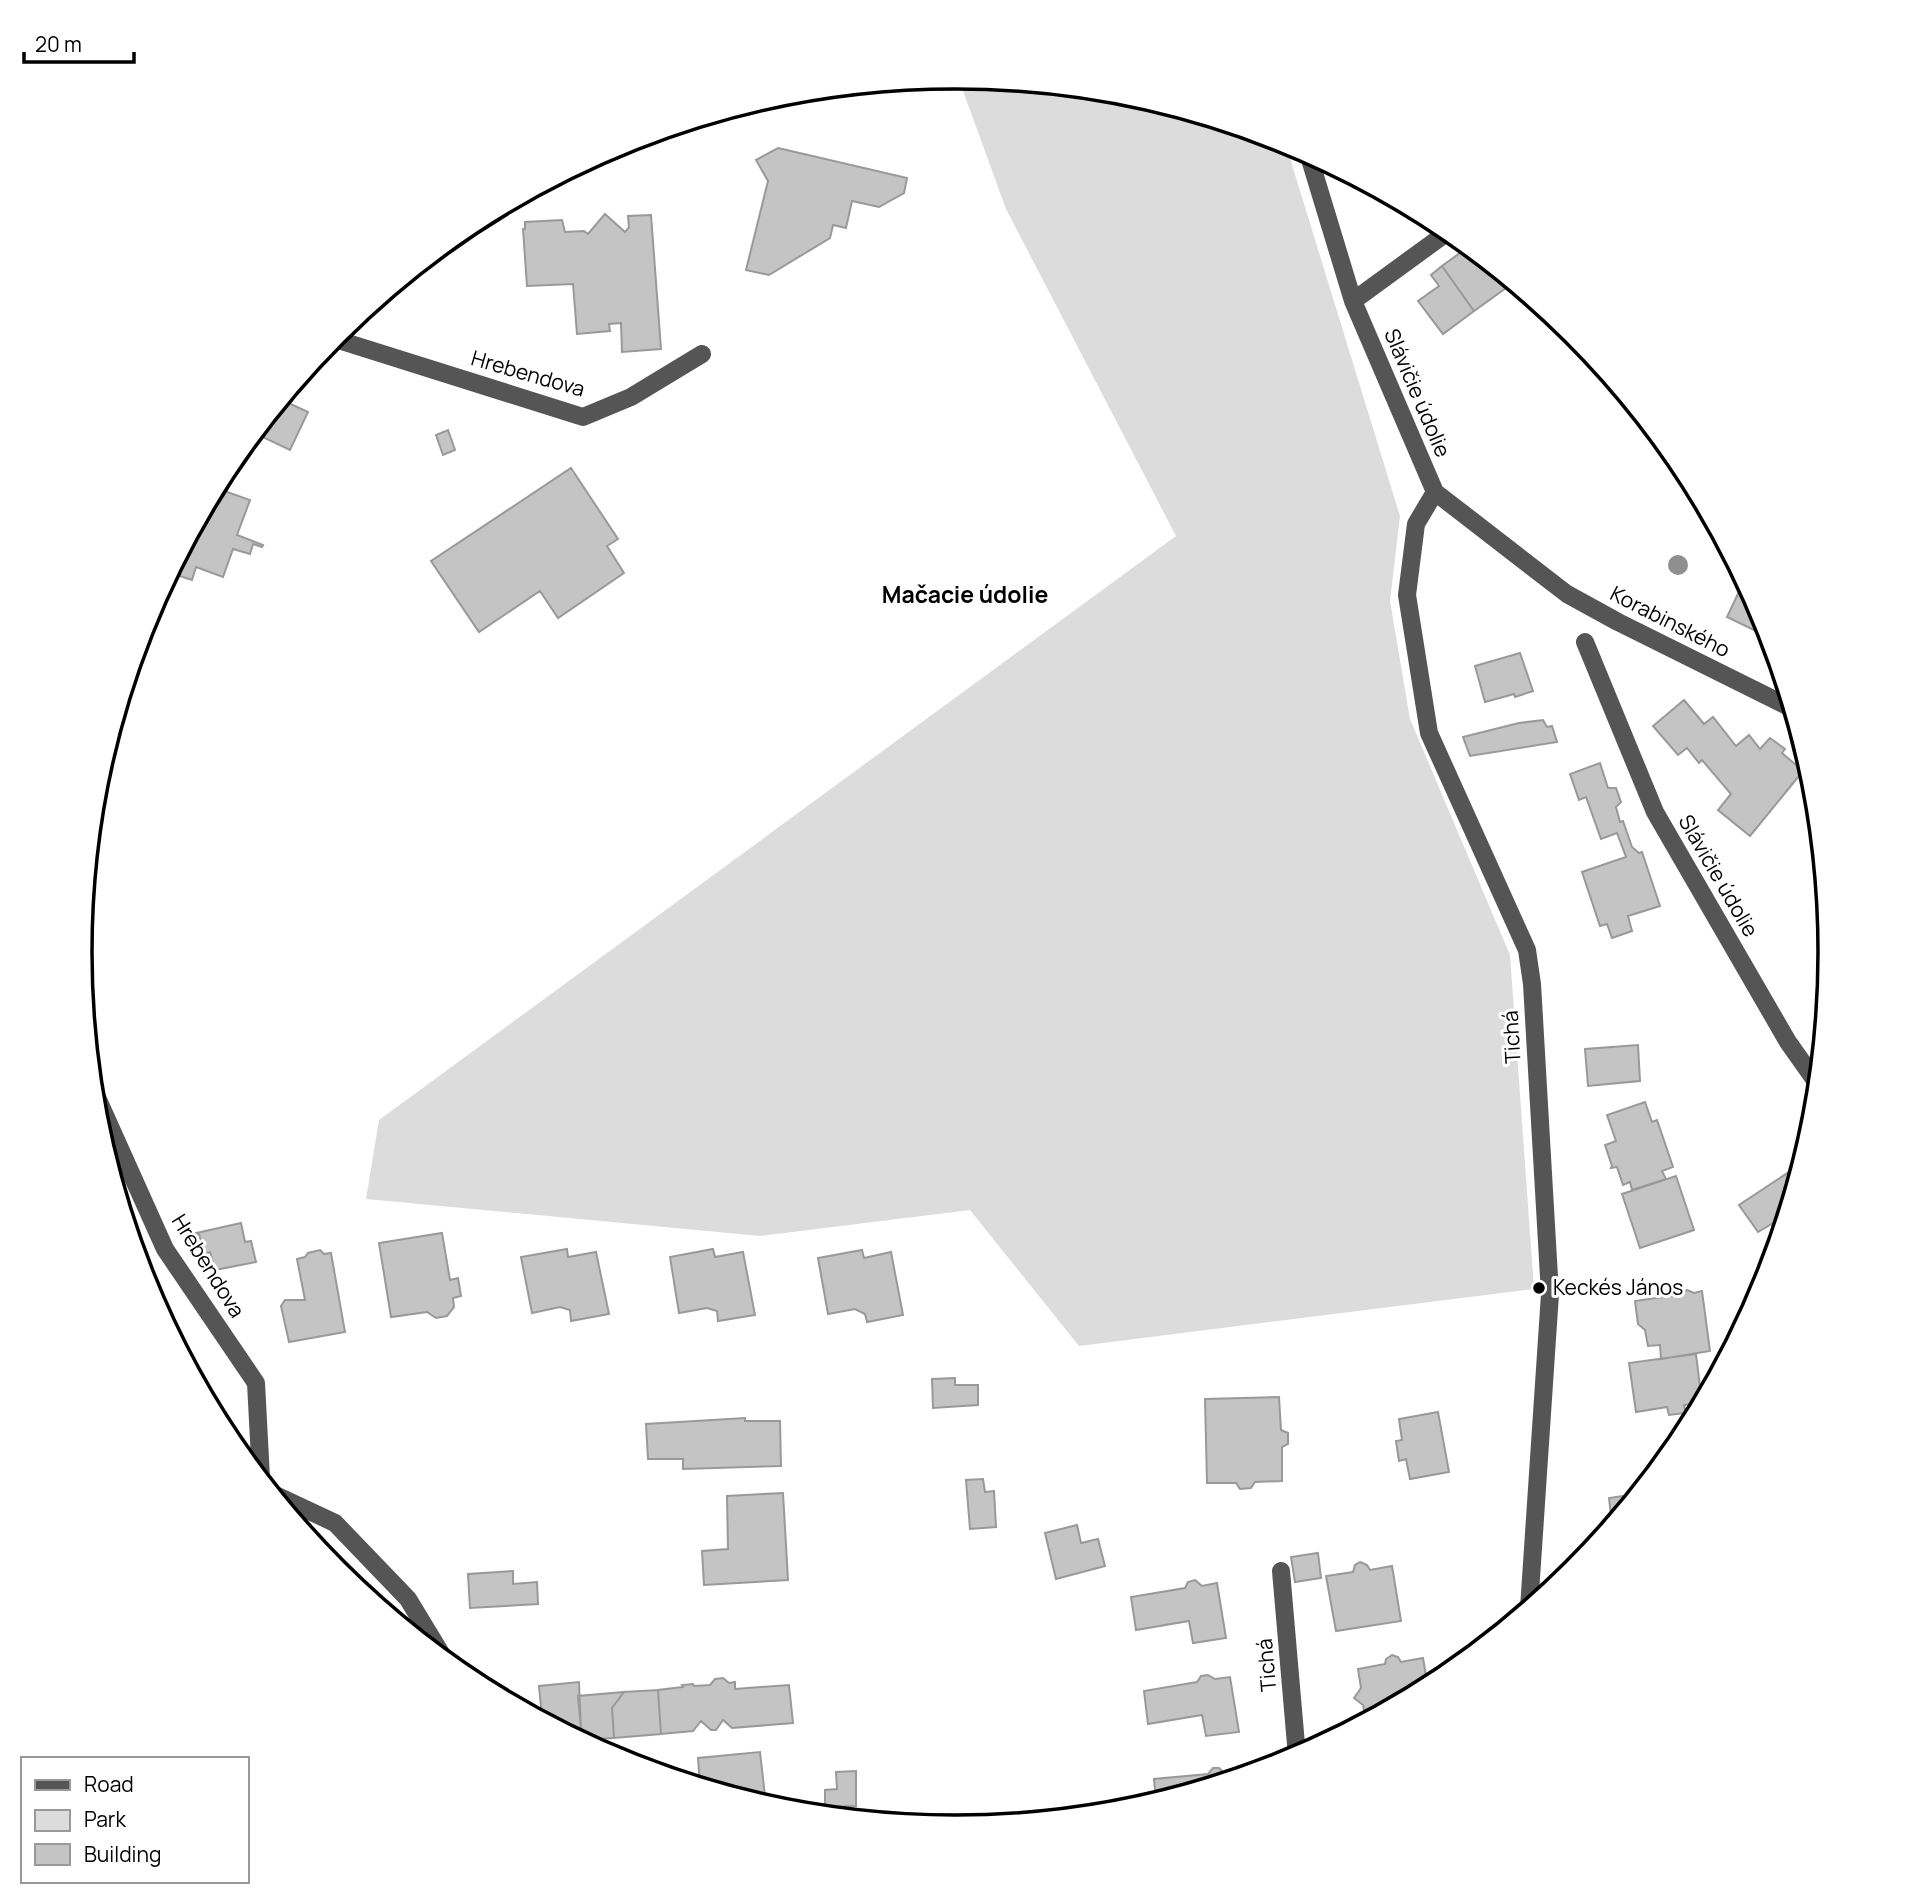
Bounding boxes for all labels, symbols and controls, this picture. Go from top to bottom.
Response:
scale bar [24,21,135,65]
text: 20 m [35,30,82,58]
street label: Slávičie údolie [1378,324,1458,461]
street label: Hrebendova [468,343,588,403]
district label: Mačacie údolie [882,578,1048,610]
street label: Korabinského [1606,579,1735,663]
street label: Slávičie údolie [1673,809,1765,942]
street label: Tichá [1496,1010,1526,1064]
street label: Hrebendova [166,1208,252,1322]
place label: Keckés János [1553,1273,1683,1301]
marker: Keckés János [1531,1280,1547,1296]
street label: Tichá [1250,1637,1282,1693]
legend [21,1757,248,1883]
text: Road [84,1770,134,1798]
text: Park [84,1805,126,1833]
text: Building [84,1840,161,1868]

